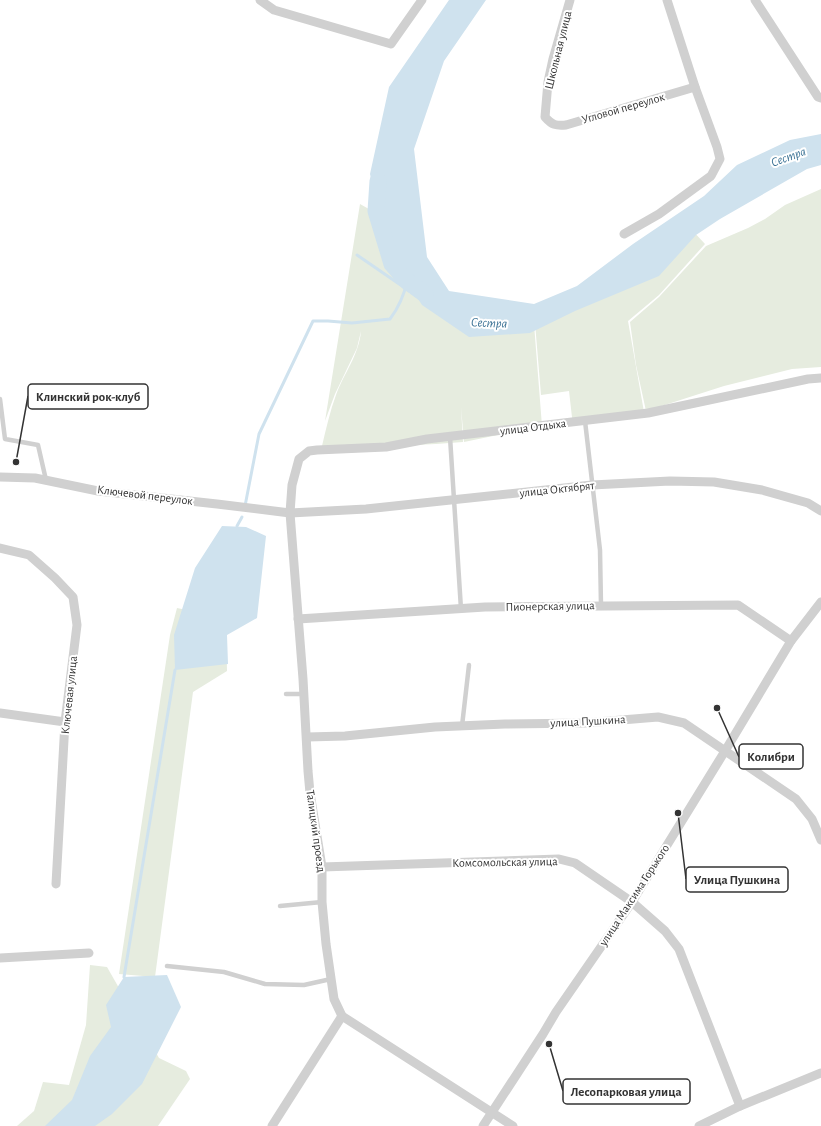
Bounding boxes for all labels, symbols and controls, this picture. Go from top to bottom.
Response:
street label: Школьная улица [542,9,575,91]
street label: Угловой переулок [580,90,667,127]
water label: Сестра [769,145,808,170]
water label: Сестра [471,316,508,331]
callout: Клинский рок-клуб [28,384,148,409]
text: Клинский рок-клуб [36,391,141,404]
street label: улица Отдыха [498,417,567,438]
street label: улица Октябрят [518,479,596,500]
street label: Ключевой переулок [96,483,194,508]
street label: Пионерская улица [505,599,595,614]
street label: Ключевая улица [59,655,80,735]
street label: улица Пушкина [549,713,626,730]
callout: Колибри [739,744,803,769]
text: Колибри [747,751,795,764]
street label: Талицкий проезд [304,789,328,873]
street label: улица Максима Горького [596,842,672,949]
street label: Комсомольская улица [452,855,558,870]
callout: Улица Пушкина [686,867,788,892]
text: Улица Пушкина [694,874,780,887]
callout: Лесопарковая улица [563,1079,690,1104]
text: Лесопарковая улица [570,1086,682,1099]

